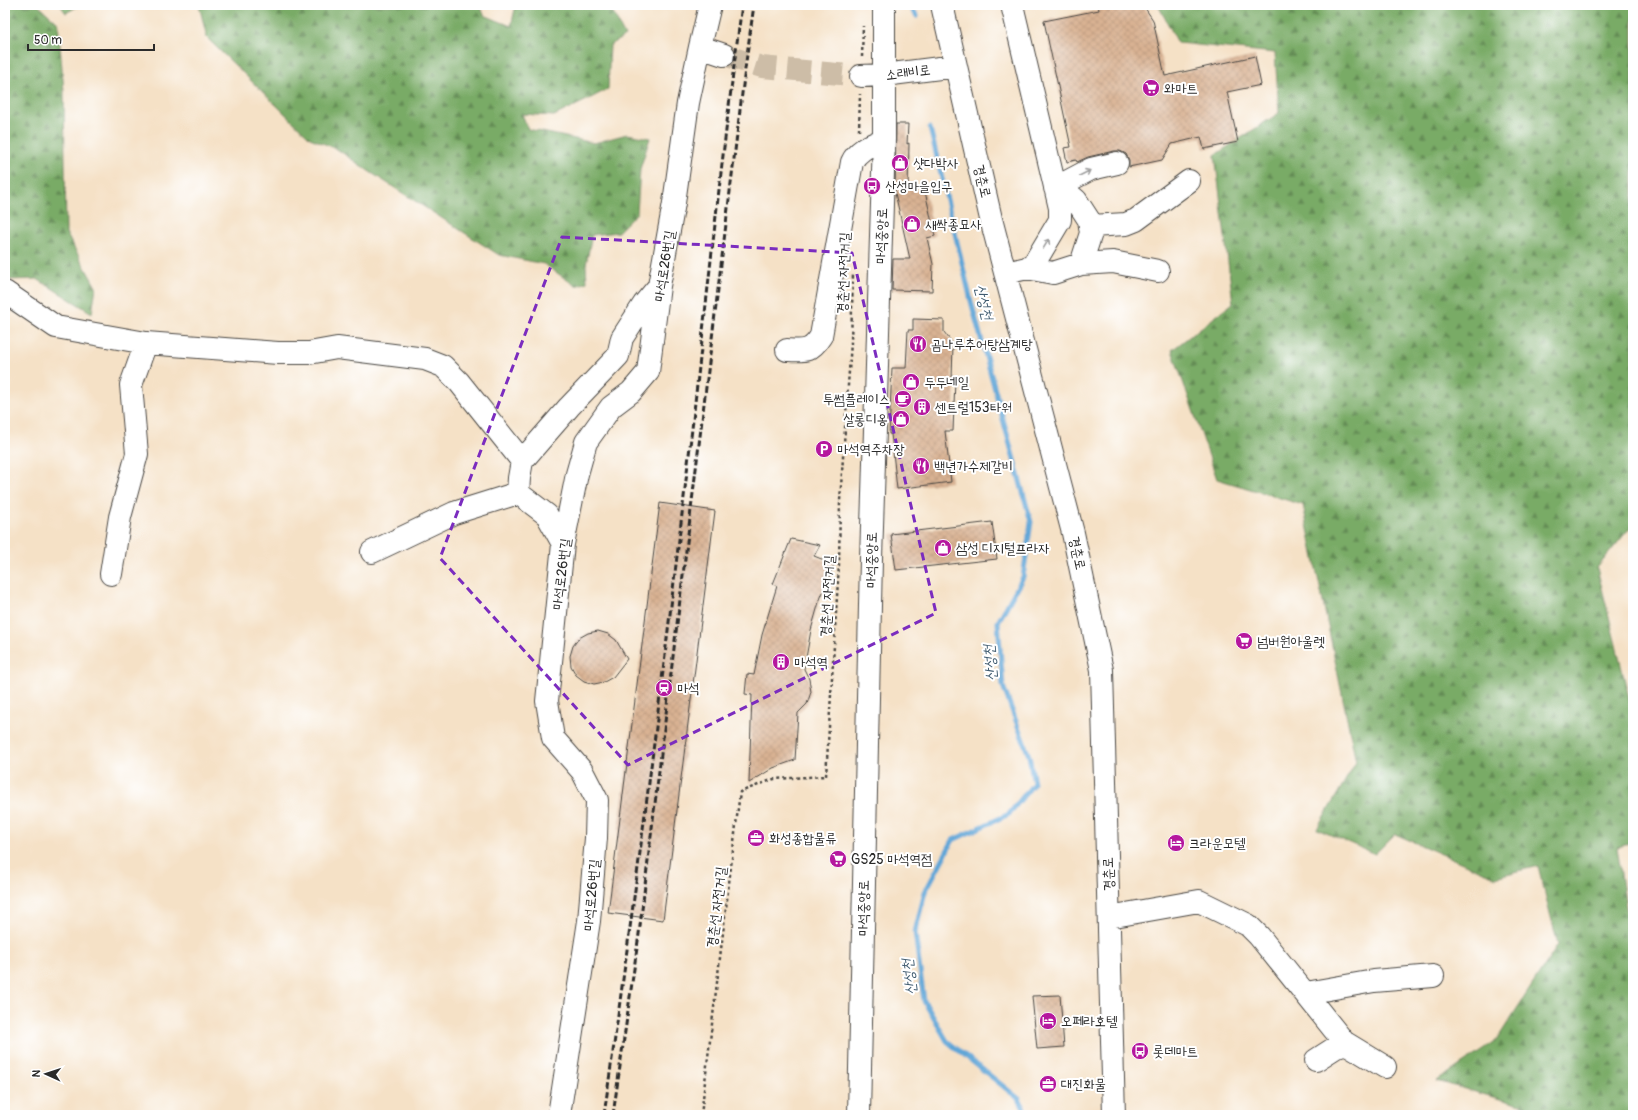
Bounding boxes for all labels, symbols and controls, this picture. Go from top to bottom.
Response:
scale bar [28,26,154,52]
text: 50 m [34,33,62,48]
street label: 소래비로 [885,61,931,84]
supermarket icon: 와마트 [1141,78,1161,98]
place label: 와마트 [1164,80,1198,97]
shop icon: 샷다박사 [890,153,910,173]
place label: 샷다박사 [913,155,959,172]
street label: 경춘로 [970,163,995,199]
one-way arrow [1079,168,1091,176]
bus stop icon: 산성마을입구 [862,176,882,196]
place label: 산성마을입구 [885,178,953,195]
street label: 마석중앙로 [872,208,891,264]
shop icon: 새싹종묘사 [902,214,922,234]
place label: 새싹종묘사 [925,216,982,233]
street label: 마석로26번길 [650,228,679,303]
street label: 경춘선 자전거길 [834,231,853,314]
one-way arrow [1042,238,1050,250]
water label: 산성천 [970,282,998,324]
restaurant icon: 곰나루추어탕삼계탕 [908,334,928,354]
place label: 곰나루추어탕삼계탕 [931,336,1033,353]
shop icon: 두두네일 [901,372,921,392]
place label: 두두네일 [924,374,970,391]
cafe icon: 투썸플레이스 [893,389,913,409]
place label: 투썸플레이스 [822,391,890,408]
building icon: 센트럴153타워 [912,397,932,417]
place label: 센트럴153타워 [935,399,1012,416]
shop icon: 살롱디옹 [891,409,911,429]
place label: 살롱디옹 [843,411,888,428]
parking icon: 마석역주차장 [814,439,834,459]
place label: 마석역주차장 [837,441,905,458]
restaurant icon: 백년가수제갈비 [911,456,931,476]
place label: 백년가수제갈비 [934,458,1013,475]
street label: 마석중앙로 [863,532,880,588]
street label: 경춘로 [1066,535,1089,571]
street label: 마석로26번길 [549,536,574,611]
shop icon: 삼성 디지털프라자 [933,538,953,558]
place label: 삼성 디지털프라자 [956,540,1050,557]
street label: 경춘선 자전거길 [817,554,838,637]
supermarket icon: 넘버원아울렛 [1234,631,1254,651]
place label: 넘버원아울렛 [1257,633,1325,650]
water label: 산성천 [979,642,1002,682]
building icon: 마석역 [771,652,791,672]
place label: 마석역 [794,654,828,671]
station icon: 마석 [654,678,674,698]
place label: 마석 [677,680,700,697]
office icon: 화성종합물류 [746,828,766,848]
place label: 화성종합물류 [769,830,837,847]
hotel icon: 크라운모텔 [1166,833,1186,853]
place label: 크라운모텔 [1189,835,1246,852]
supermarket icon: GS25 마석역점 [828,849,848,869]
place label: GS25 마석역점 [851,851,932,868]
street label: 경춘로 [1099,857,1118,891]
street label: 마석로26번길 [580,858,603,932]
street label: 경춘선 자전거길 [703,865,730,949]
street label: 마석중앙로 [855,880,872,936]
water label: 산성천 [898,956,921,996]
hotel icon: 오페라호텔 [1038,1011,1058,1031]
place label: 오페라호텔 [1061,1013,1118,1030]
bus stop icon: 롯데마트 [1130,1041,1150,1061]
place label: 롯데마트 [1153,1043,1198,1060]
north arrow [26,1054,66,1094]
text: N [30,1069,43,1078]
office icon: 대진화물 [1038,1074,1058,1094]
place label: 대진화물 [1061,1076,1106,1093]

